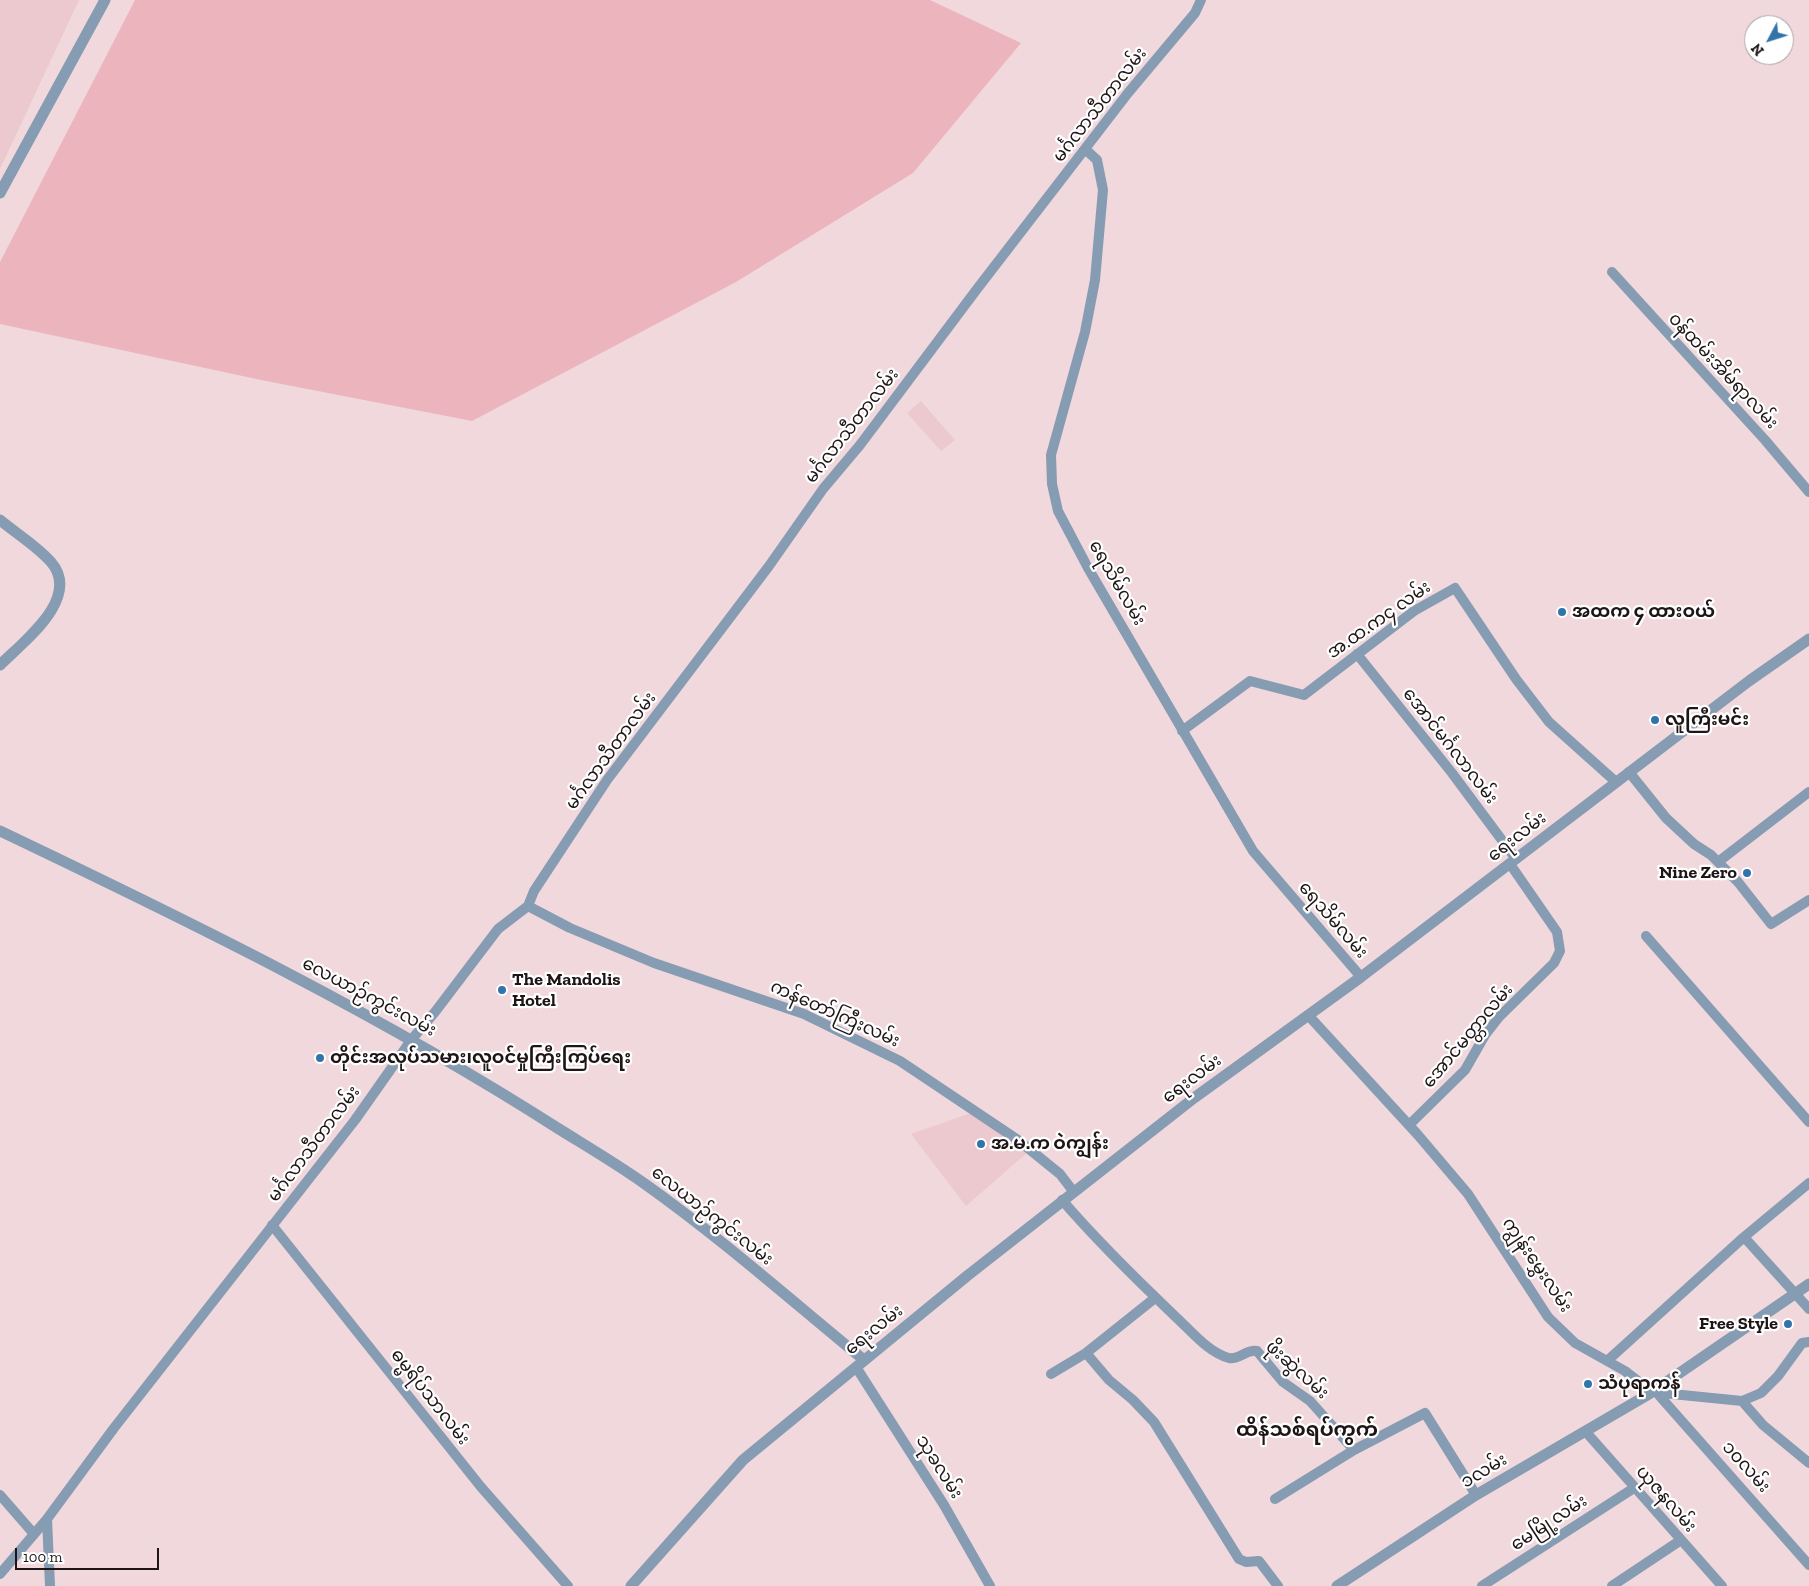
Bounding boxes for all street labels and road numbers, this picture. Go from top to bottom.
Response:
street label: မင်္ဂလာသီတာလမ်း [1048,43,1152,167]
street label: ၀န်ထမ်းအိမ်ရာလမ်း [1664,308,1782,434]
street label: မင်္ဂလာသီတာလမ်း [800,364,904,488]
street label: ရေသိမ်လမ်း [1084,537,1150,629]
street label: အ.ထ.က၄ လမ်း [1323,576,1435,664]
street label: အောင်မင်္ဂလာလမ်း [1398,684,1502,808]
street label: မင်္ဂလာသီတာလမ်း [561,688,661,814]
street label: ရေးလမ်း [1483,807,1551,867]
street label: ရေသိမ်လမ်း [1294,877,1372,963]
street label: လေယာဉ်ကွင်းလမ်း [298,953,440,1041]
street label: ကန်တော်ကြီးလမ်း [767,976,903,1052]
street label: အောင်မတ္တာလမ်း [1418,979,1518,1093]
street label: ရေးလမ်း [1158,1050,1226,1108]
street label: မင်္ဂလာသီတာလမ်း [263,1082,365,1206]
street label: လေယာဉ်ကွင်းလမ်း [647,1162,777,1270]
street label: ကျွန်းမွှေးလမ်း [1497,1214,1577,1316]
street label: ရေးလမ်း [841,1300,907,1360]
street label: ဖိုးဆွဲလမ်း [1261,1336,1333,1404]
street label: ဓမ္မရိပ်သာလမ်း [386,1345,474,1449]
street label: သုခလမ်း [911,1431,967,1503]
street label: ၁၀လမ်း [1717,1437,1775,1497]
street label: ၁လမ်း [1457,1449,1511,1493]
street label: ယုဇနလမ်း [1631,1461,1701,1537]
street label: မေမြို့လမ်း [1507,1490,1591,1556]

